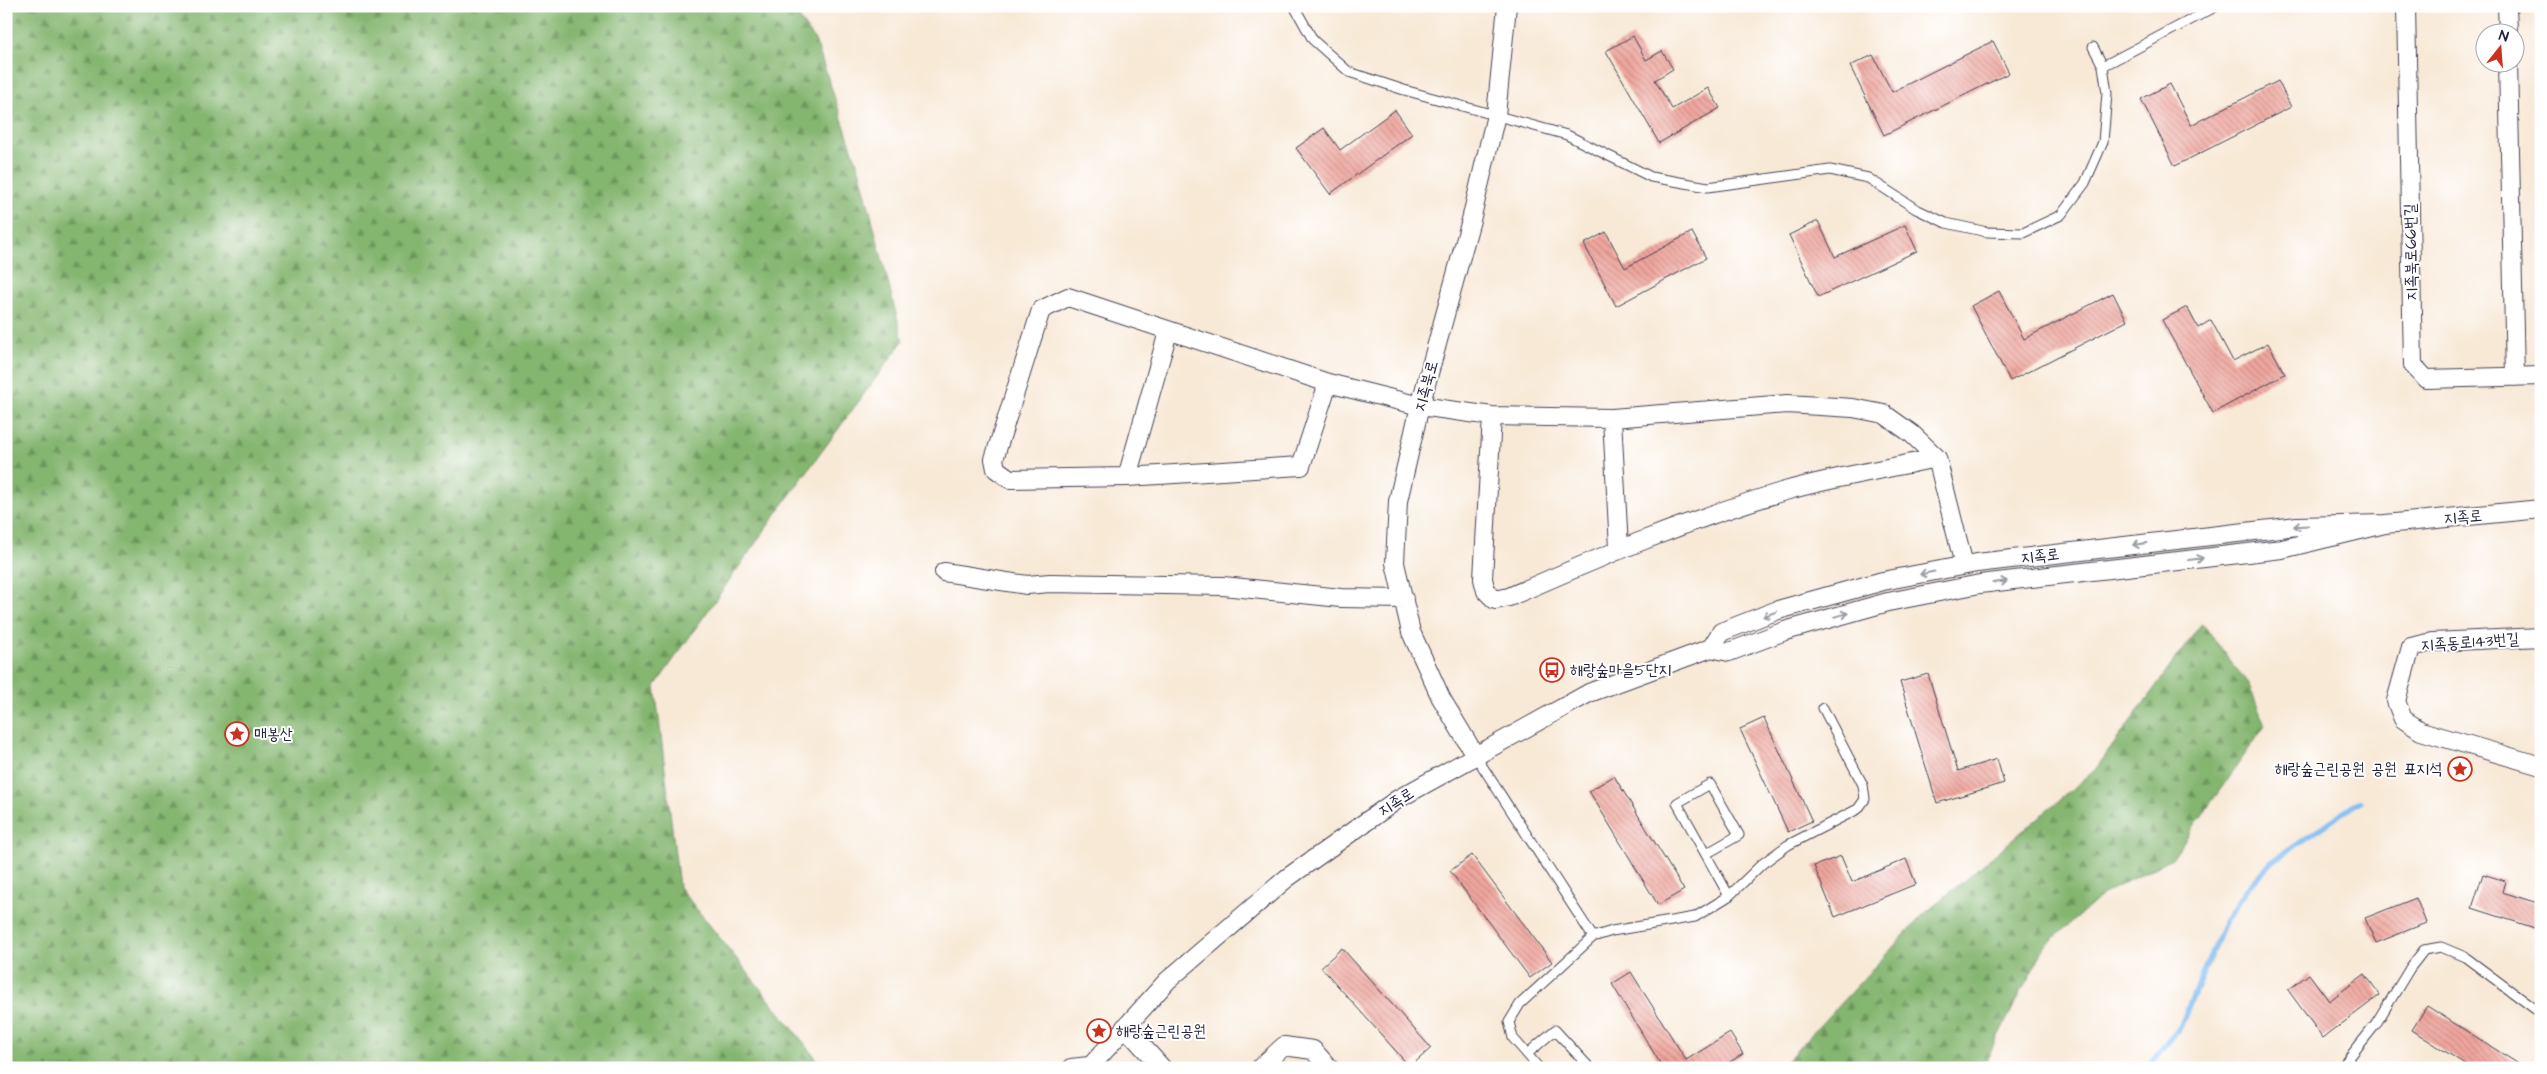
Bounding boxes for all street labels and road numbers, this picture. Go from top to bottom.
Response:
street label: 지족북로66번길 [2399,203,2423,301]
street label: 지족북로 [1409,358,1443,414]
street label: 지족로 [2443,504,2483,530]
street label: 지족로 [2019,543,2061,569]
street label: 지족동로143번길 [2420,628,2520,656]
street label: 지족로 [1374,782,1418,822]

